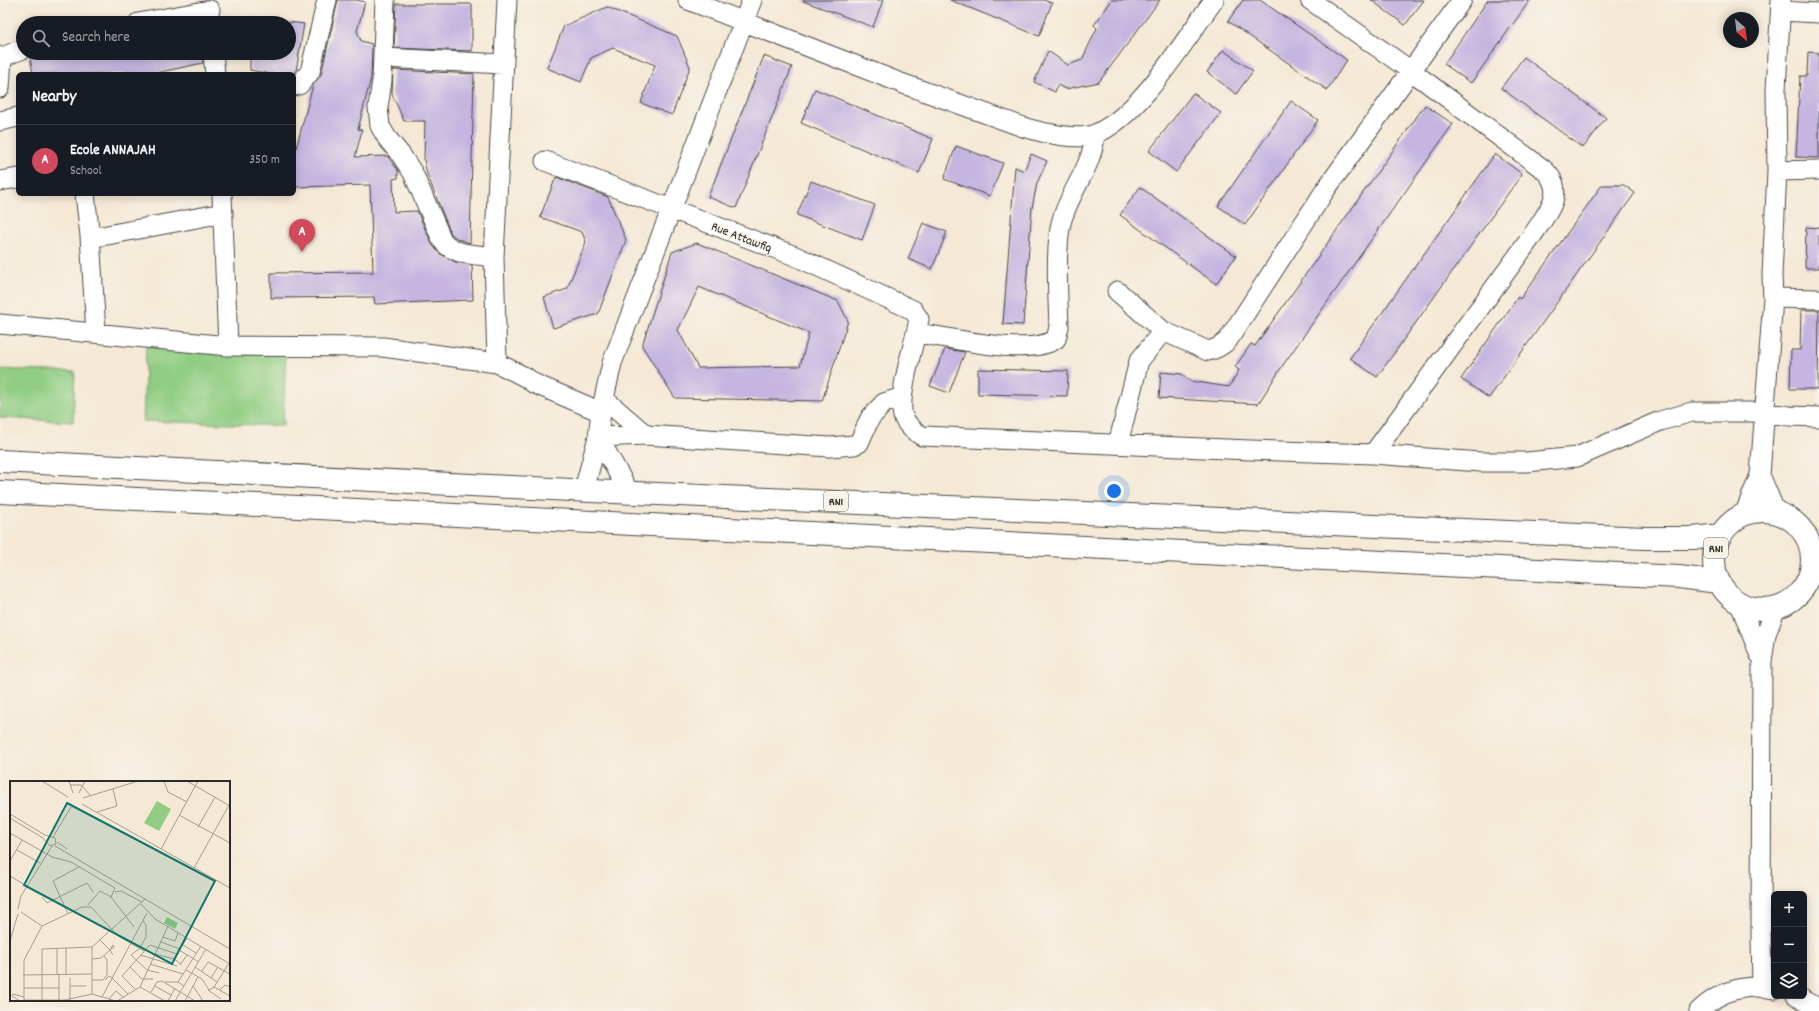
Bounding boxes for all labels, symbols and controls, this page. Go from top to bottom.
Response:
north arrow [1723,12,1759,48]
search box [16,16,296,60]
icon: search [30,27,52,49]
text: Search here [62,27,130,49]
text: Nearby [32,86,76,110]
text: Ecole ANNAJAH [70,140,156,162]
text: A [41,151,49,170]
text: 350 m [249,151,280,170]
text: School [70,162,102,181]
street label: Rue Attawfiq [708,218,774,259]
pin: A [289,219,315,252]
your location [1104,481,1124,501]
road number: RN1 [824,491,848,511]
road number: RN1 [1704,538,1728,558]
inset map [10,781,230,1001]
map controls [1771,891,1807,999]
button: + [1771,891,1807,927]
button: − [1771,927,1807,963]
button: layers [1771,963,1807,999]

